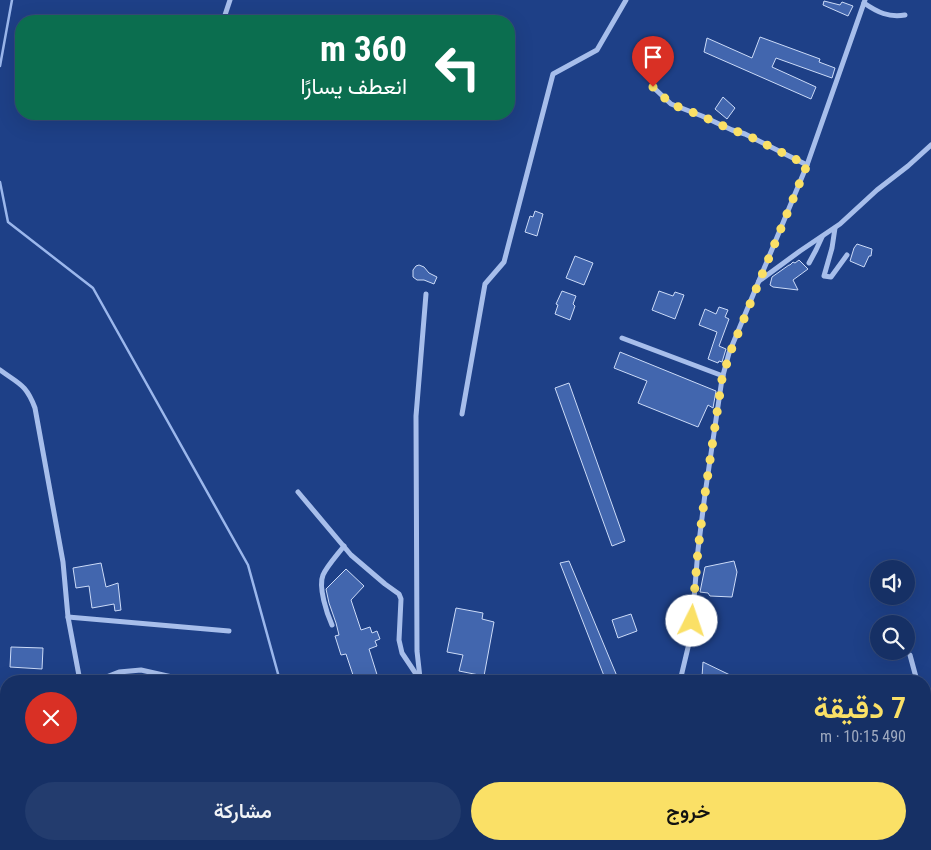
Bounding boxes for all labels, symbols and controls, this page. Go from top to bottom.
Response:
text: 360 m [320,29,407,70]
icon: left [425,35,490,100]
pin [632,36,674,87]
icon: arrive [639,43,667,71]
text: انعطف يسارًا [300,74,407,99]
map controls [870,560,915,660]
button: sound [870,560,915,605]
position arrow [665,594,717,646]
button: search [870,615,915,660]
text: 7 دقيقة [814,690,906,725]
button: close [25,692,77,744]
text: 490 m · 10:15 [820,727,906,746]
button: مشاركة [25,782,461,840]
button: خروج [471,782,906,840]

